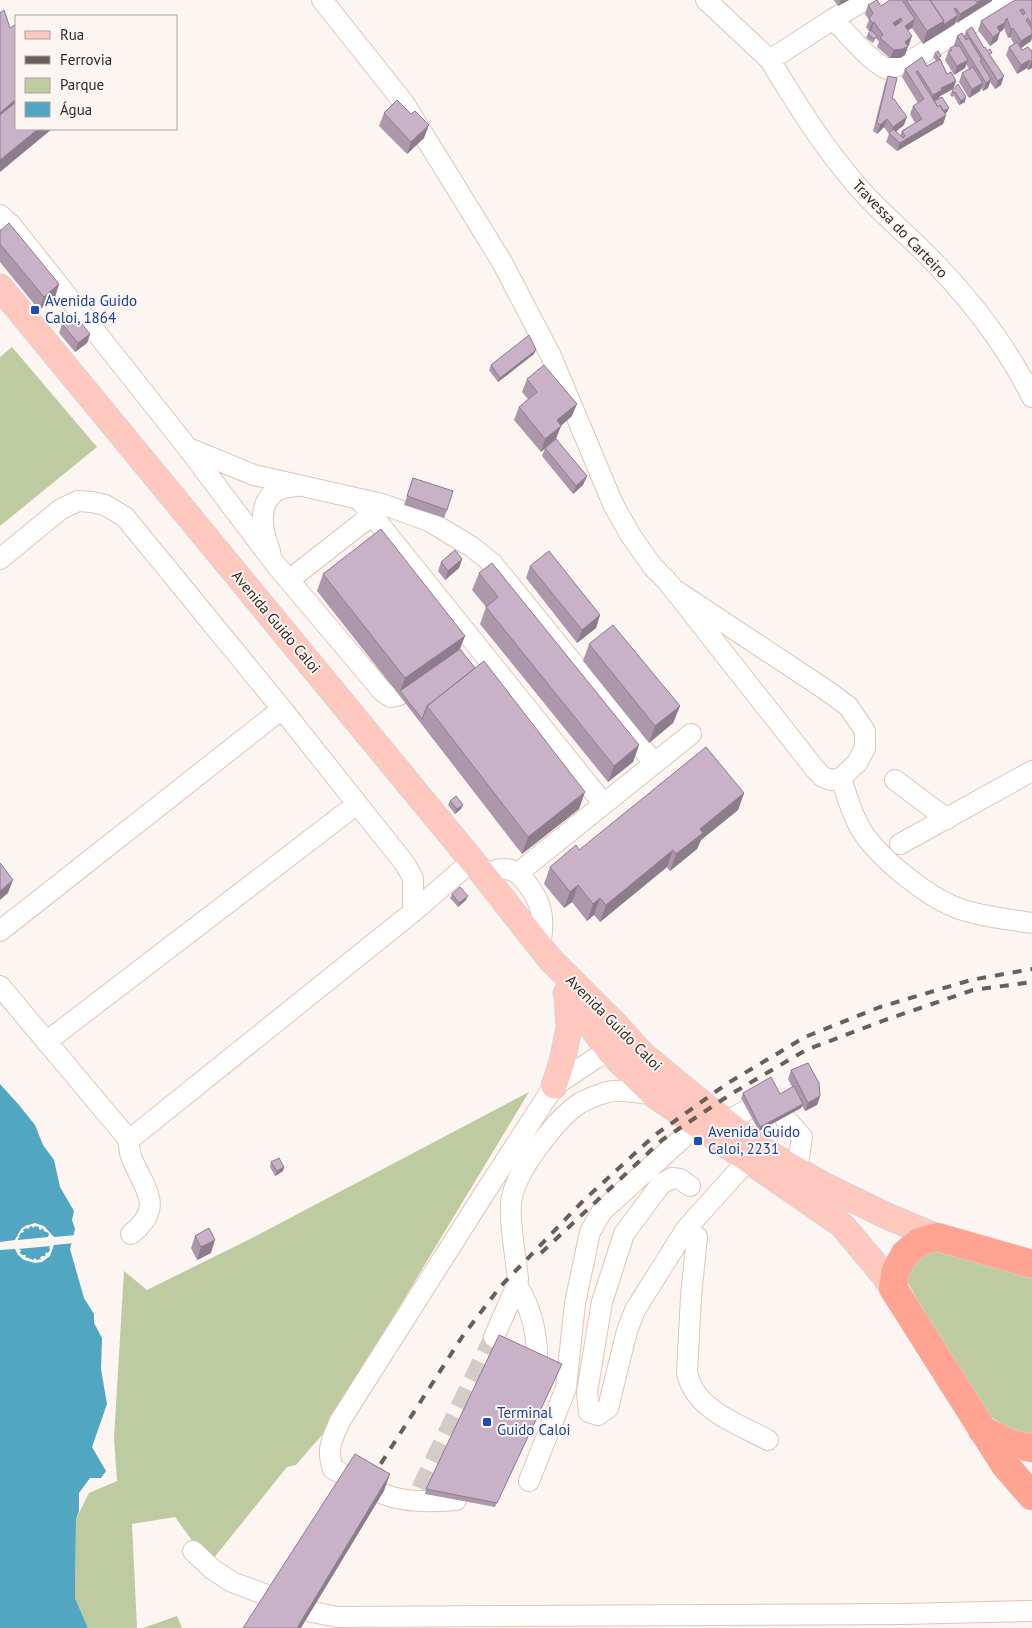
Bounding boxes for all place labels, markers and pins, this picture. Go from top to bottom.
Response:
place label: Avenida Guido Caloi, 1864 [45,291,137,327]
marker: Avenida Guido Caloi, 1864 [29,304,41,316]
place label: Avenida Guido Caloi, 2231 [708,1122,800,1158]
marker: Avenida Guido Caloi, 2231 [692,1135,704,1147]
place label: Terminal Guido Caloi [497,1403,571,1439]
marker: Terminal Guido Caloi [481,1416,493,1428]

